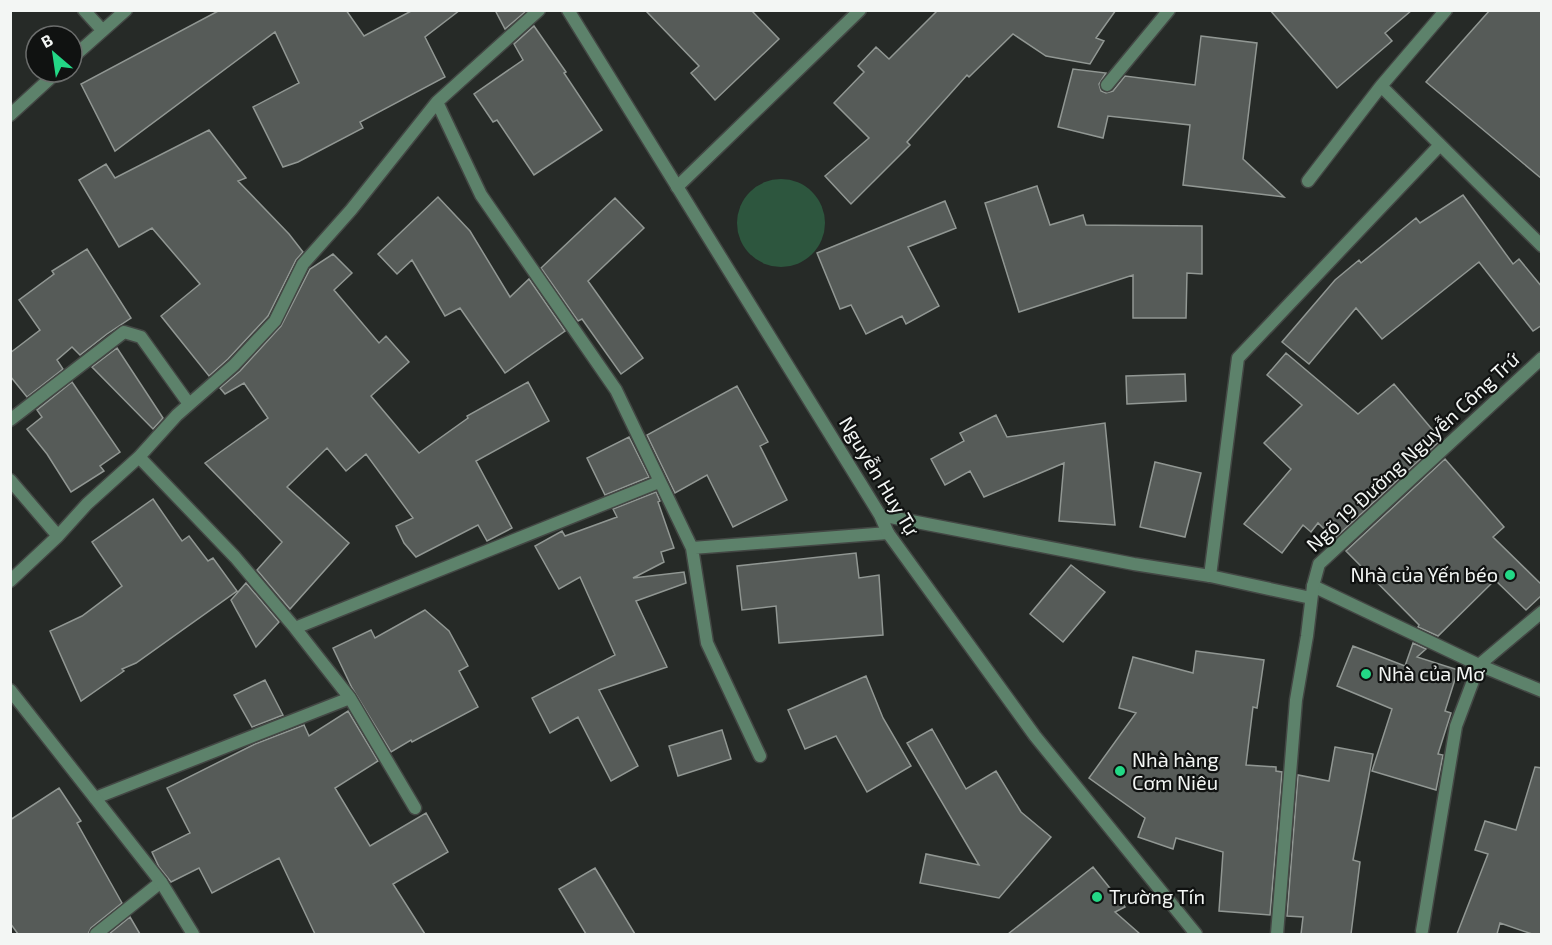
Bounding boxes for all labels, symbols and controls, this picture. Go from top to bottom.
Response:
north arrow [24,24,84,84]
text: B [37,30,56,51]
street label: Ngõ 19 Đường Nguyễn Công Trứ [1301,346,1524,556]
street label: Nguyễn Huy Tự [835,412,925,540]
place label: Nhà của Yến béo [1350,562,1498,586]
marker: Nhà của Yến béo [1503,568,1517,582]
place label: Nhà của Mơ [1378,661,1485,685]
marker: Nhà của Mơ [1359,667,1373,681]
place label: Nhà hàng Cơm Niêu [1132,747,1219,794]
marker: Nhà hàng Cơm Niêu [1113,764,1127,778]
place label: Trường Tín [1109,884,1205,908]
marker: Trường Tín [1090,890,1104,904]

